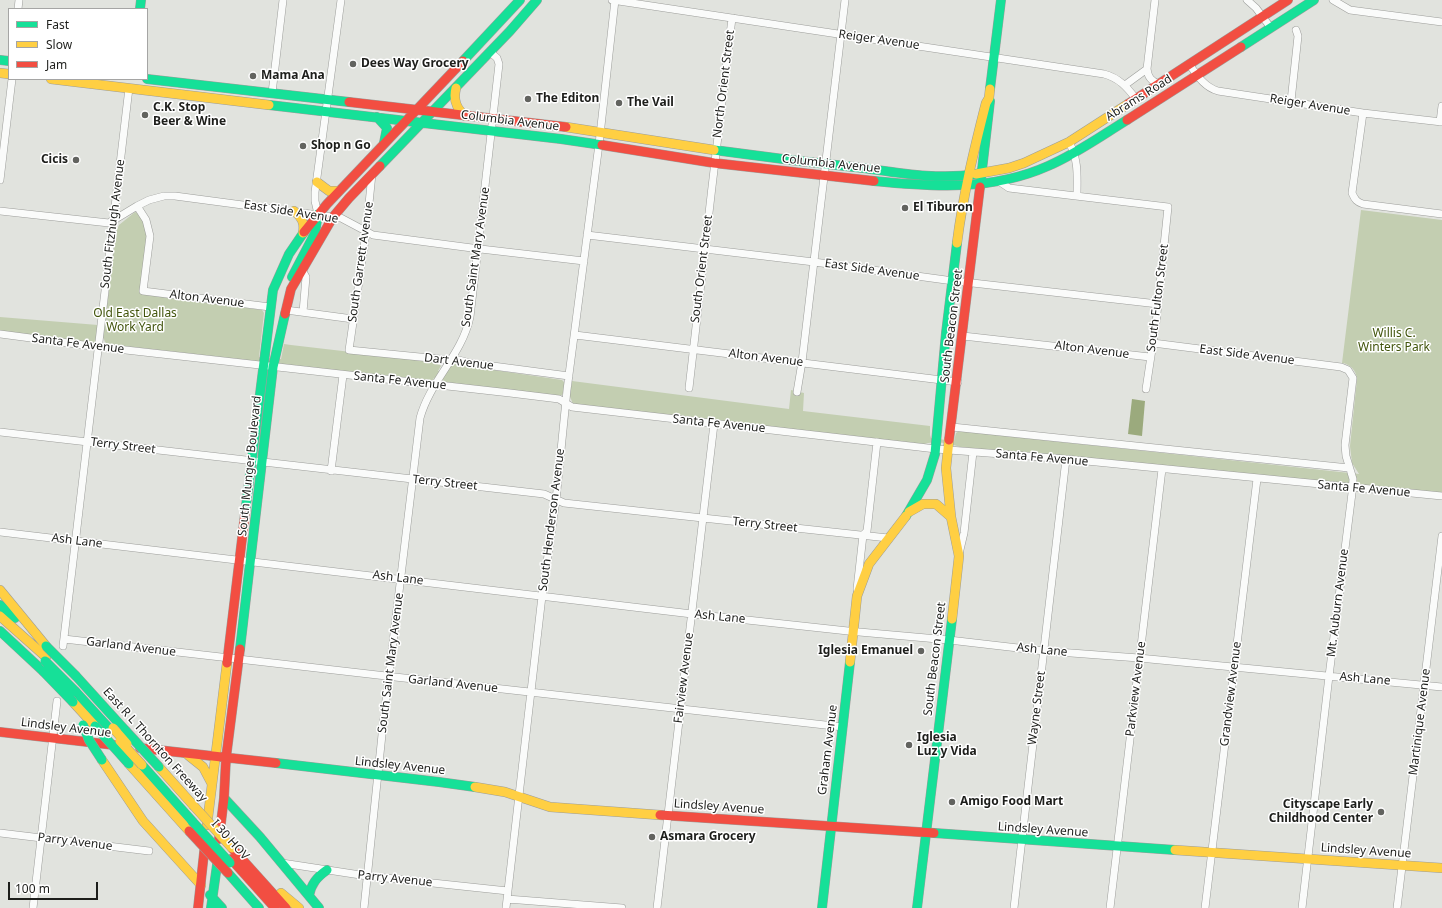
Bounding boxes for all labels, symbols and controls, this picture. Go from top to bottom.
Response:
legend [8,8,148,80]
text: Fast [46,16,69,33]
street label: Reiger Avenue [838,27,920,53]
street label: North Orient Street [710,29,738,139]
text: Slow [46,36,72,53]
text: Jam [46,56,67,73]
place label: Dees Way Grocery [361,57,469,71]
marker: Dees Way Grocery [348,59,358,69]
place label: Mama Ana [261,69,325,83]
marker: Mama Ana [248,71,258,81]
street label: Abrams Road [1103,72,1175,124]
street label: Reiger Avenue [1269,91,1351,119]
place label: The Editon [536,92,599,106]
marker: The Editon [523,94,533,104]
place label: The Vail [627,96,674,110]
marker: The Vail [614,98,624,108]
place label: C.K. Stop Beer & Wine [153,101,226,129]
street label: Columbia Avenue [460,108,560,134]
marker: C.K. Stop Beer & Wine [140,110,150,120]
place label: Shop n Go [311,139,371,153]
marker: Shop n Go [298,141,308,151]
street label: Columbia Avenue [781,152,881,176]
place label: Cicis [41,153,68,167]
marker: Cicis [71,155,81,165]
street label: South Fitzhugh Avenue [98,158,128,290]
street label: South Saint Mary Avenue [459,186,493,328]
street label: East Side Avenue [243,197,339,227]
street label: South Garrett Avenue [345,201,377,323]
place label: El Tiburon [913,201,973,215]
marker: El Tiburon [900,203,910,213]
street label: South Orient Street [688,214,716,324]
street label: South Fulton Street [1144,243,1172,353]
street label: East Side Avenue [824,256,920,284]
street label: South Beacon Street [938,268,966,384]
street label: Alton Avenue [169,287,245,311]
park label: Old East Dallas Work Yard [93,307,177,335]
park label: Willis C. Winters Park [1358,327,1430,355]
street label: Santa Fe Avenue [31,331,125,357]
street label: Alton Avenue [1054,338,1130,362]
street label: East Side Avenue [1199,342,1295,368]
street label: Alton Avenue [728,346,804,370]
street label: Dart Avenue [423,351,495,373]
street label: Santa Fe Avenue [353,369,447,393]
street label: South Munger Boulevard [235,395,265,537]
street label: Santa Fe Avenue [672,412,766,436]
street label: Terry Street [90,435,156,457]
street label: Santa Fe Avenue [995,447,1089,469]
street label: South Henderson Avenue [536,448,568,592]
street label: Terry Street [412,472,478,494]
street label: Santa Fe Avenue [1317,478,1411,500]
street label: Terry Street [732,514,798,536]
street label: Ash Lane [51,531,103,551]
street label: Mt. Auburn Avenue [1324,548,1352,658]
street label: Ash Lane [372,568,424,588]
street label: South Saint Mary Avenue [375,592,407,734]
street label: South Beacon Street [921,601,949,717]
street label: Ash Lane [694,607,746,627]
street label: Fairview Avenue [671,632,697,724]
street label: Garland Avenue [85,634,177,660]
street label: Ash Lane [1016,640,1068,660]
street label: Parkview Avenue [1123,641,1149,737]
street label: Grandview Avenue [1217,641,1245,747]
place label: Iglesia Emanuel [818,644,913,658]
marker: Iglesia Emanuel [916,646,926,656]
street label: Martinique Avenue [1406,668,1434,776]
street label: Wayne Street [1025,670,1049,746]
street label: Ash Lane [1339,670,1391,688]
street label: Garland Avenue [407,672,499,696]
street label: East R L Thornton Freeway [100,685,210,805]
street label: Graham Avenue [815,704,841,796]
street label: Lindsley Avenue [20,715,112,741]
place label: Iglesia Luz y Vida [917,731,977,759]
marker: Iglesia Luz y Vida [904,740,914,750]
street label: Lindsley Avenue [354,754,446,778]
place label: Amigo Food Mart [960,795,1063,809]
street label: Lindsley Avenue [673,797,765,817]
marker: Amigo Food Mart [947,797,957,807]
place label: Cityscape Early Childhood Center [1269,798,1373,826]
marker: Cityscape Early Childhood Center [1376,807,1386,817]
street label: I 30 HOV [208,817,252,863]
street label: Lindsley Avenue [997,820,1089,840]
street label: Parry Avenue [37,830,113,854]
place label: Asmara Grocery [660,830,756,844]
marker: Asmara Grocery [647,832,657,842]
street label: Lindsley Avenue [1320,841,1412,861]
street label: Parry Avenue [357,868,433,890]
scale bar [10,874,100,900]
text: 100 m [15,880,50,897]

